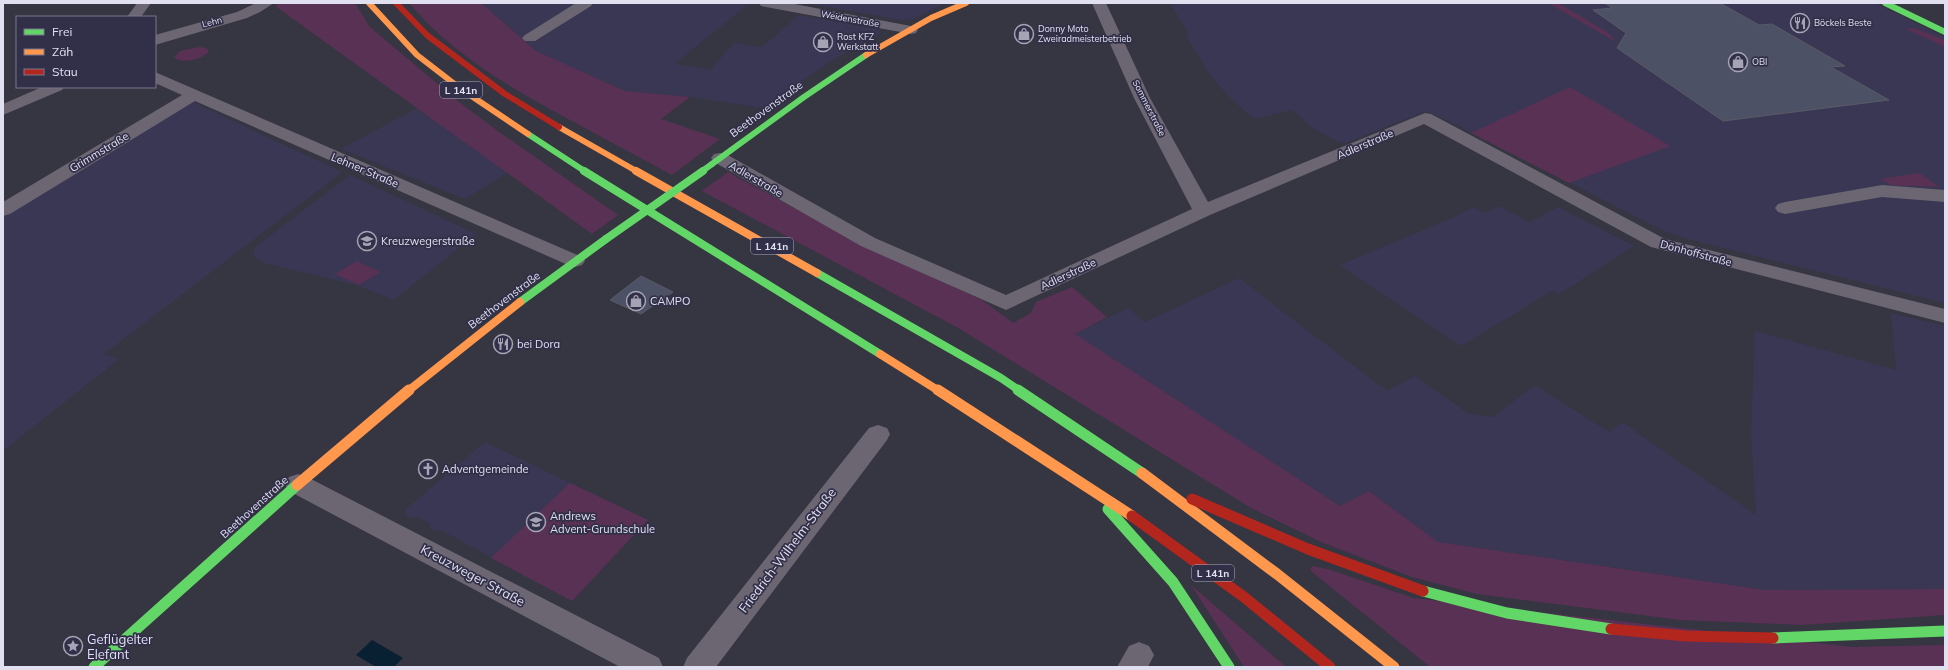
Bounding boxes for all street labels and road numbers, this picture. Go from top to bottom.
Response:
street label: Weidenstraße [820,8,880,29]
street label: Lehn [201,14,223,29]
street label: Beethovenstraße [727,78,805,140]
street label: Sommerstraße [1131,78,1168,138]
road number: L 141n [440,82,482,98]
street label: Adlerstraße [1335,126,1395,162]
street label: Grimmstraße [67,129,131,175]
street label: Lehner Straße [329,150,401,190]
street label: Adlerstraße [727,158,785,200]
street label: Dönhoffstraße [1659,237,1733,269]
road number: L 141n [751,238,793,254]
street label: Adlerstraße [1038,255,1098,293]
street label: Beethovenstraße [465,268,543,332]
street label: Beethovenstraße [217,473,291,541]
street label: Friedrich-Wilhelm-Straße [735,484,839,616]
street label: Kreuzweger Straße [418,541,528,609]
road number: L 141n [1192,565,1234,581]

